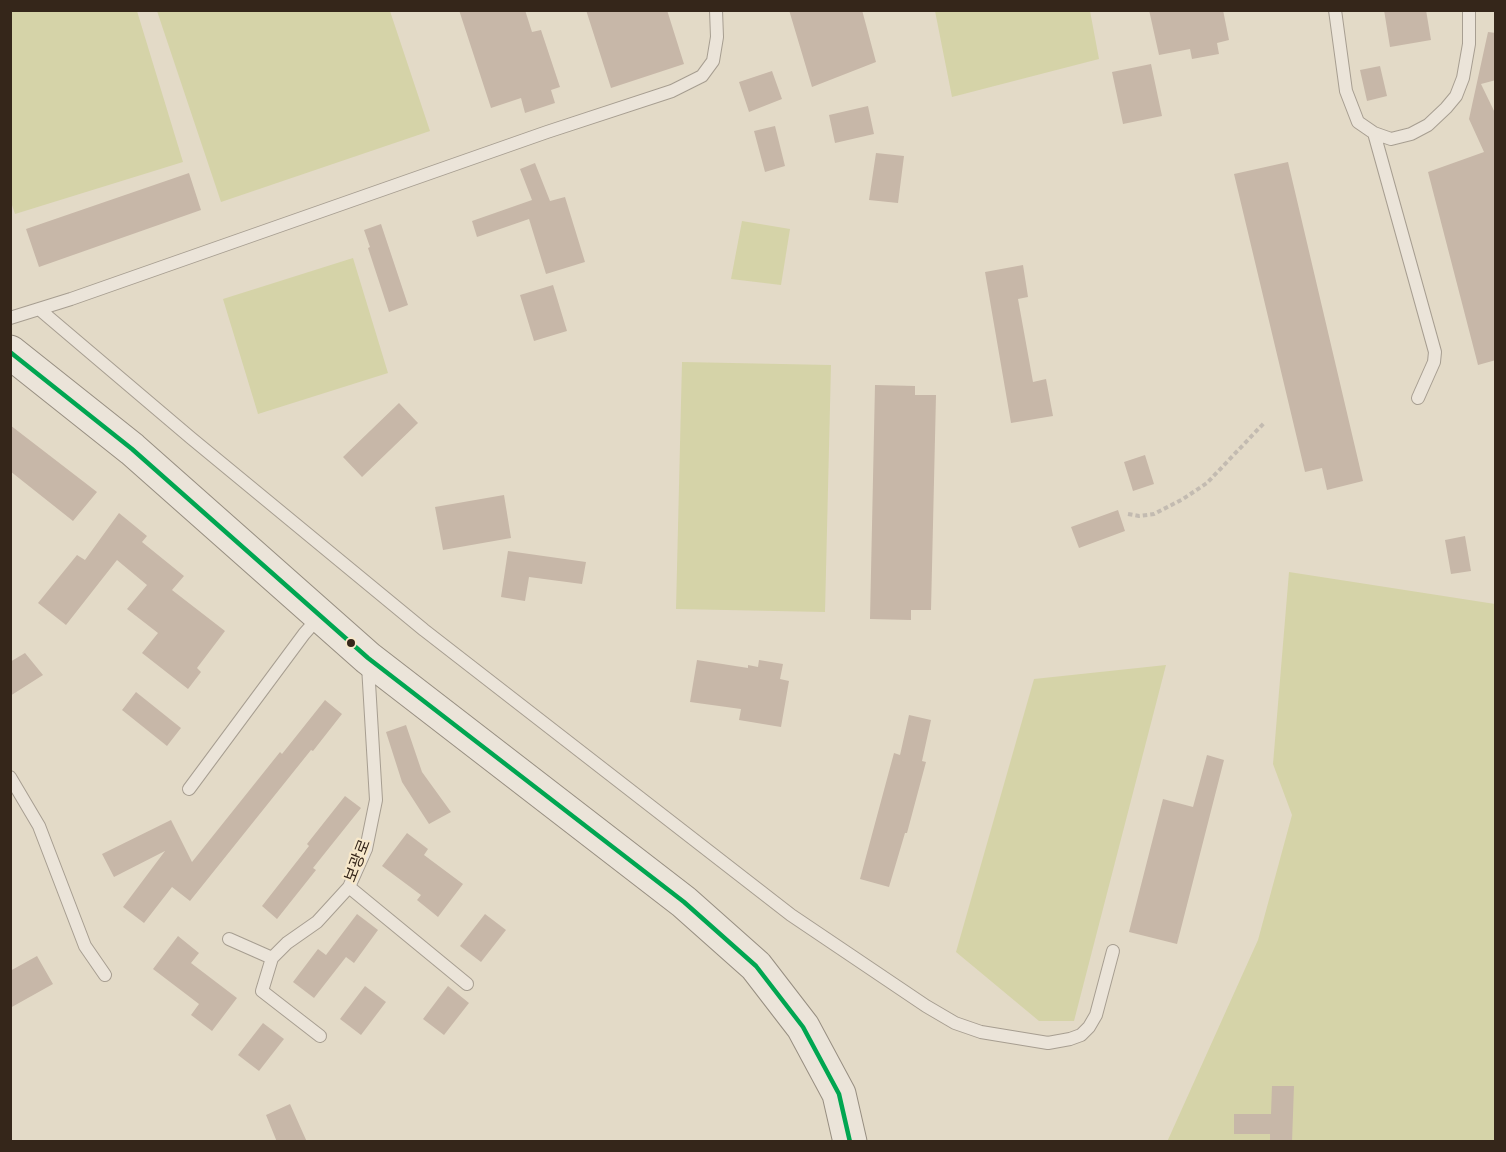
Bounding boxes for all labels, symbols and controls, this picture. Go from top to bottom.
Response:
unlabelled marker [345,637,357,649]
street label: 보광로 [341,837,375,885]

